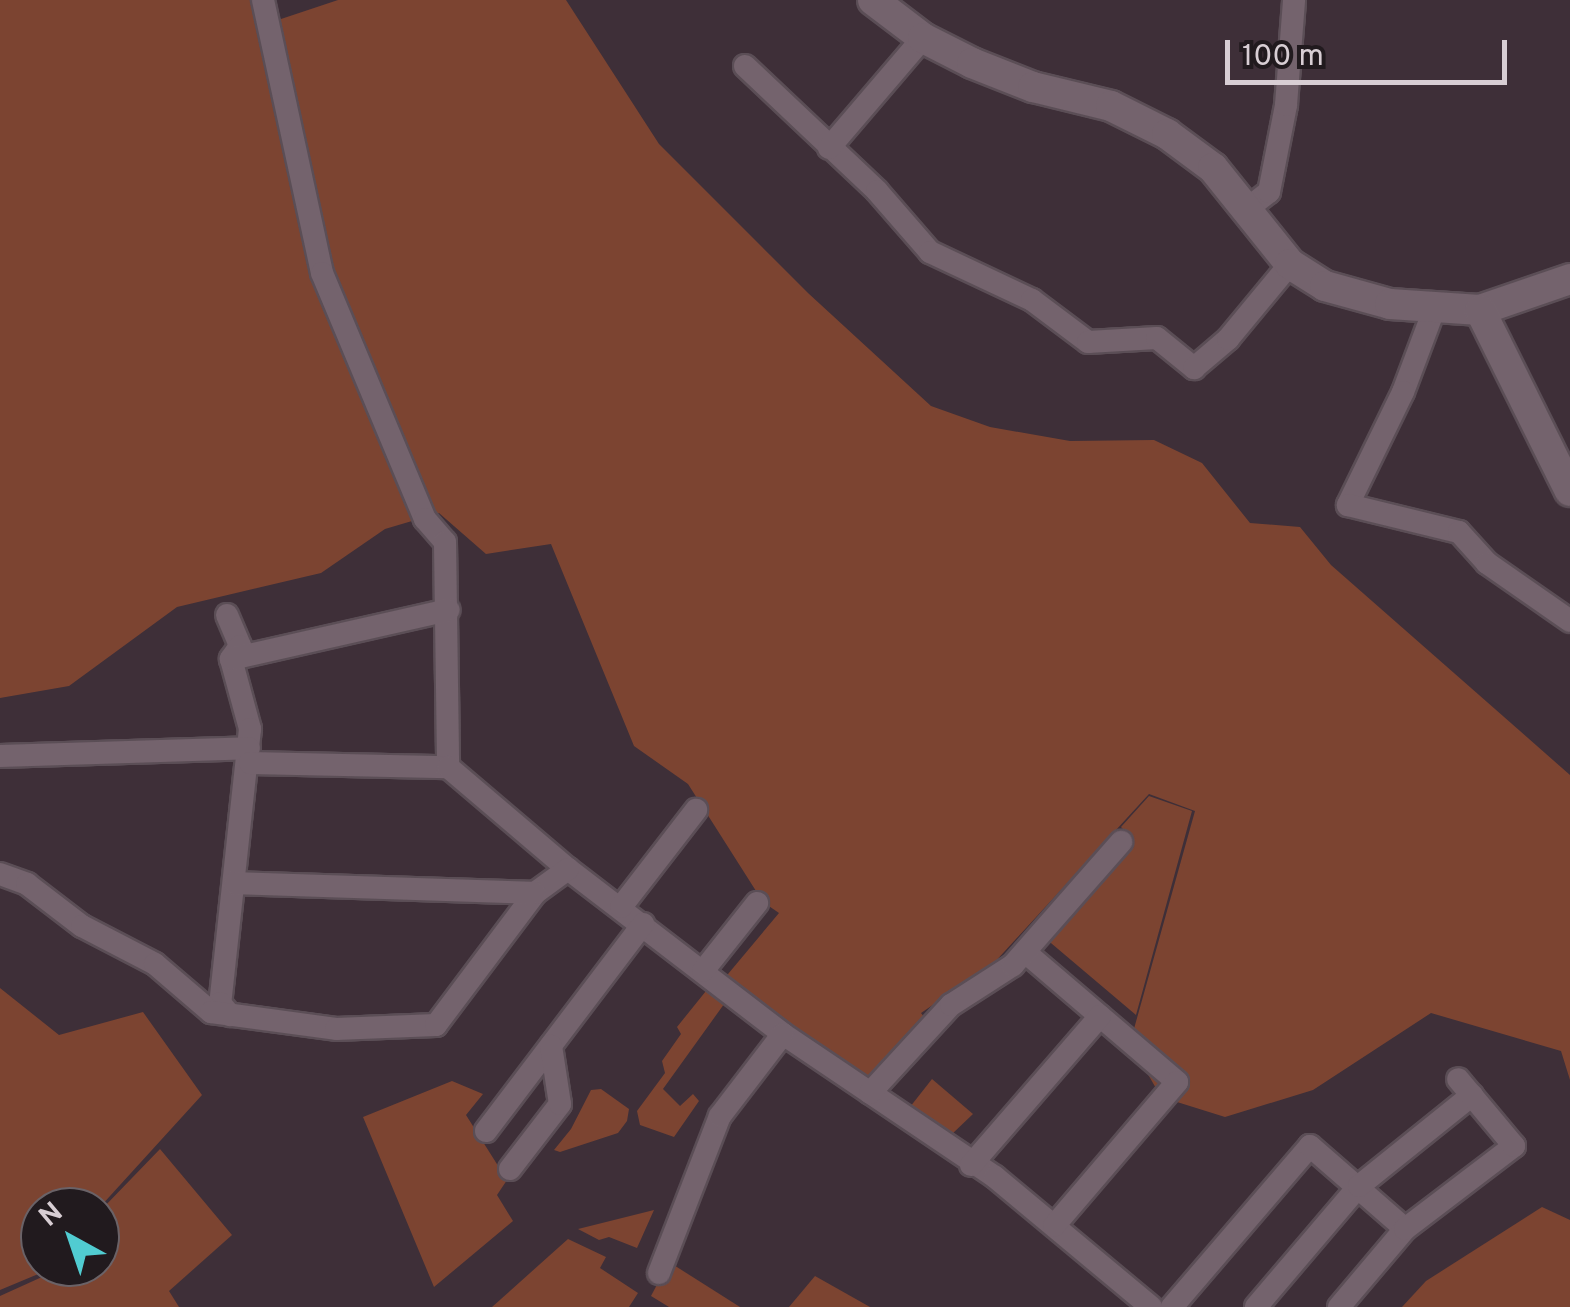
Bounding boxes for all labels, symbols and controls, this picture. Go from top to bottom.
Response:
scale bar [1230,20,1512,82]
text: 100 m [1242,39,1324,76]
north arrow [20,1187,120,1287]
text: N [33,1195,71,1236]

